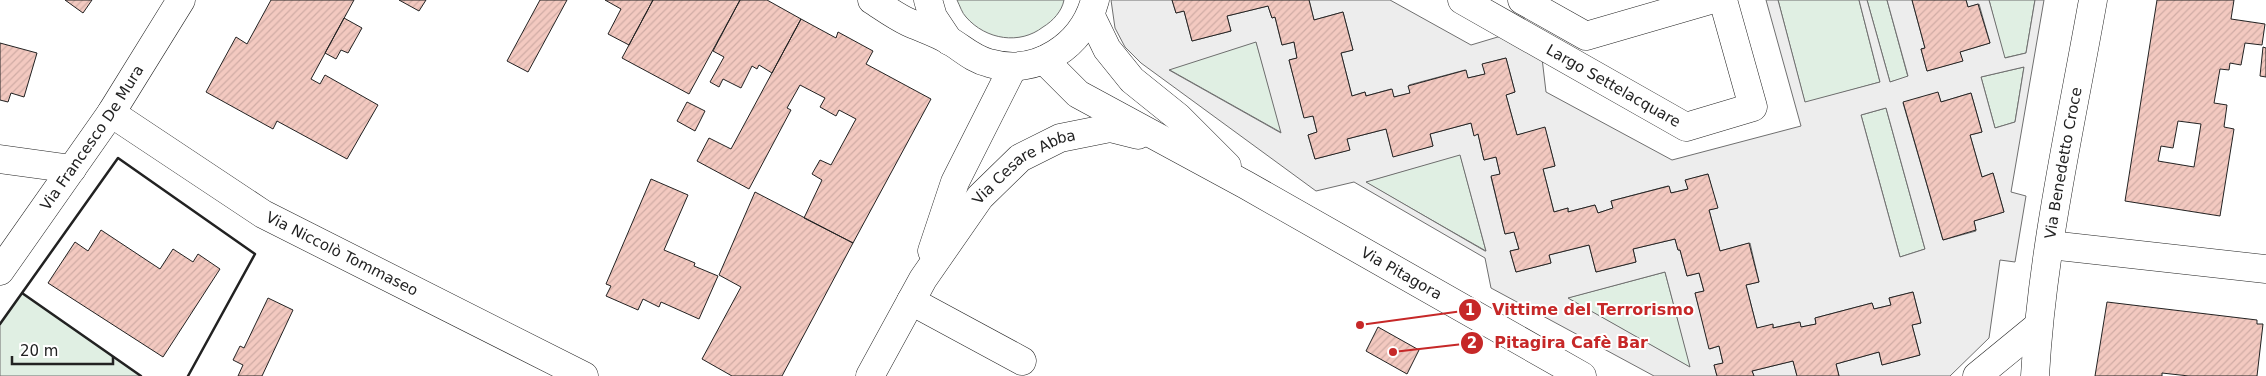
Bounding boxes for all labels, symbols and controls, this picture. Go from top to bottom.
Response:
street label: Largo Settelacquare [1543,41,1684,131]
street label: Via Francesco De Mura [36,62,147,214]
street label: Via Benedetto Croce [2041,86,2086,240]
street label: Via Cesare Abba [969,126,1077,208]
street label: Via Niccolò Tommaseo [263,208,421,300]
street label: Via Pitagora [1358,243,1445,303]
callout: Vittime del Terrorismo [1457,294,1704,325]
text: Vittime del Terrorismo [1492,300,1694,319]
text: 1 [1465,301,1475,319]
callout: Pitagira Cafè Bar [1459,327,1658,358]
text: Pitagira Cafè Bar [1494,333,1648,352]
scale bar [12,334,114,366]
text: 2 [1467,334,1477,352]
text: 20 m [20,342,58,360]

